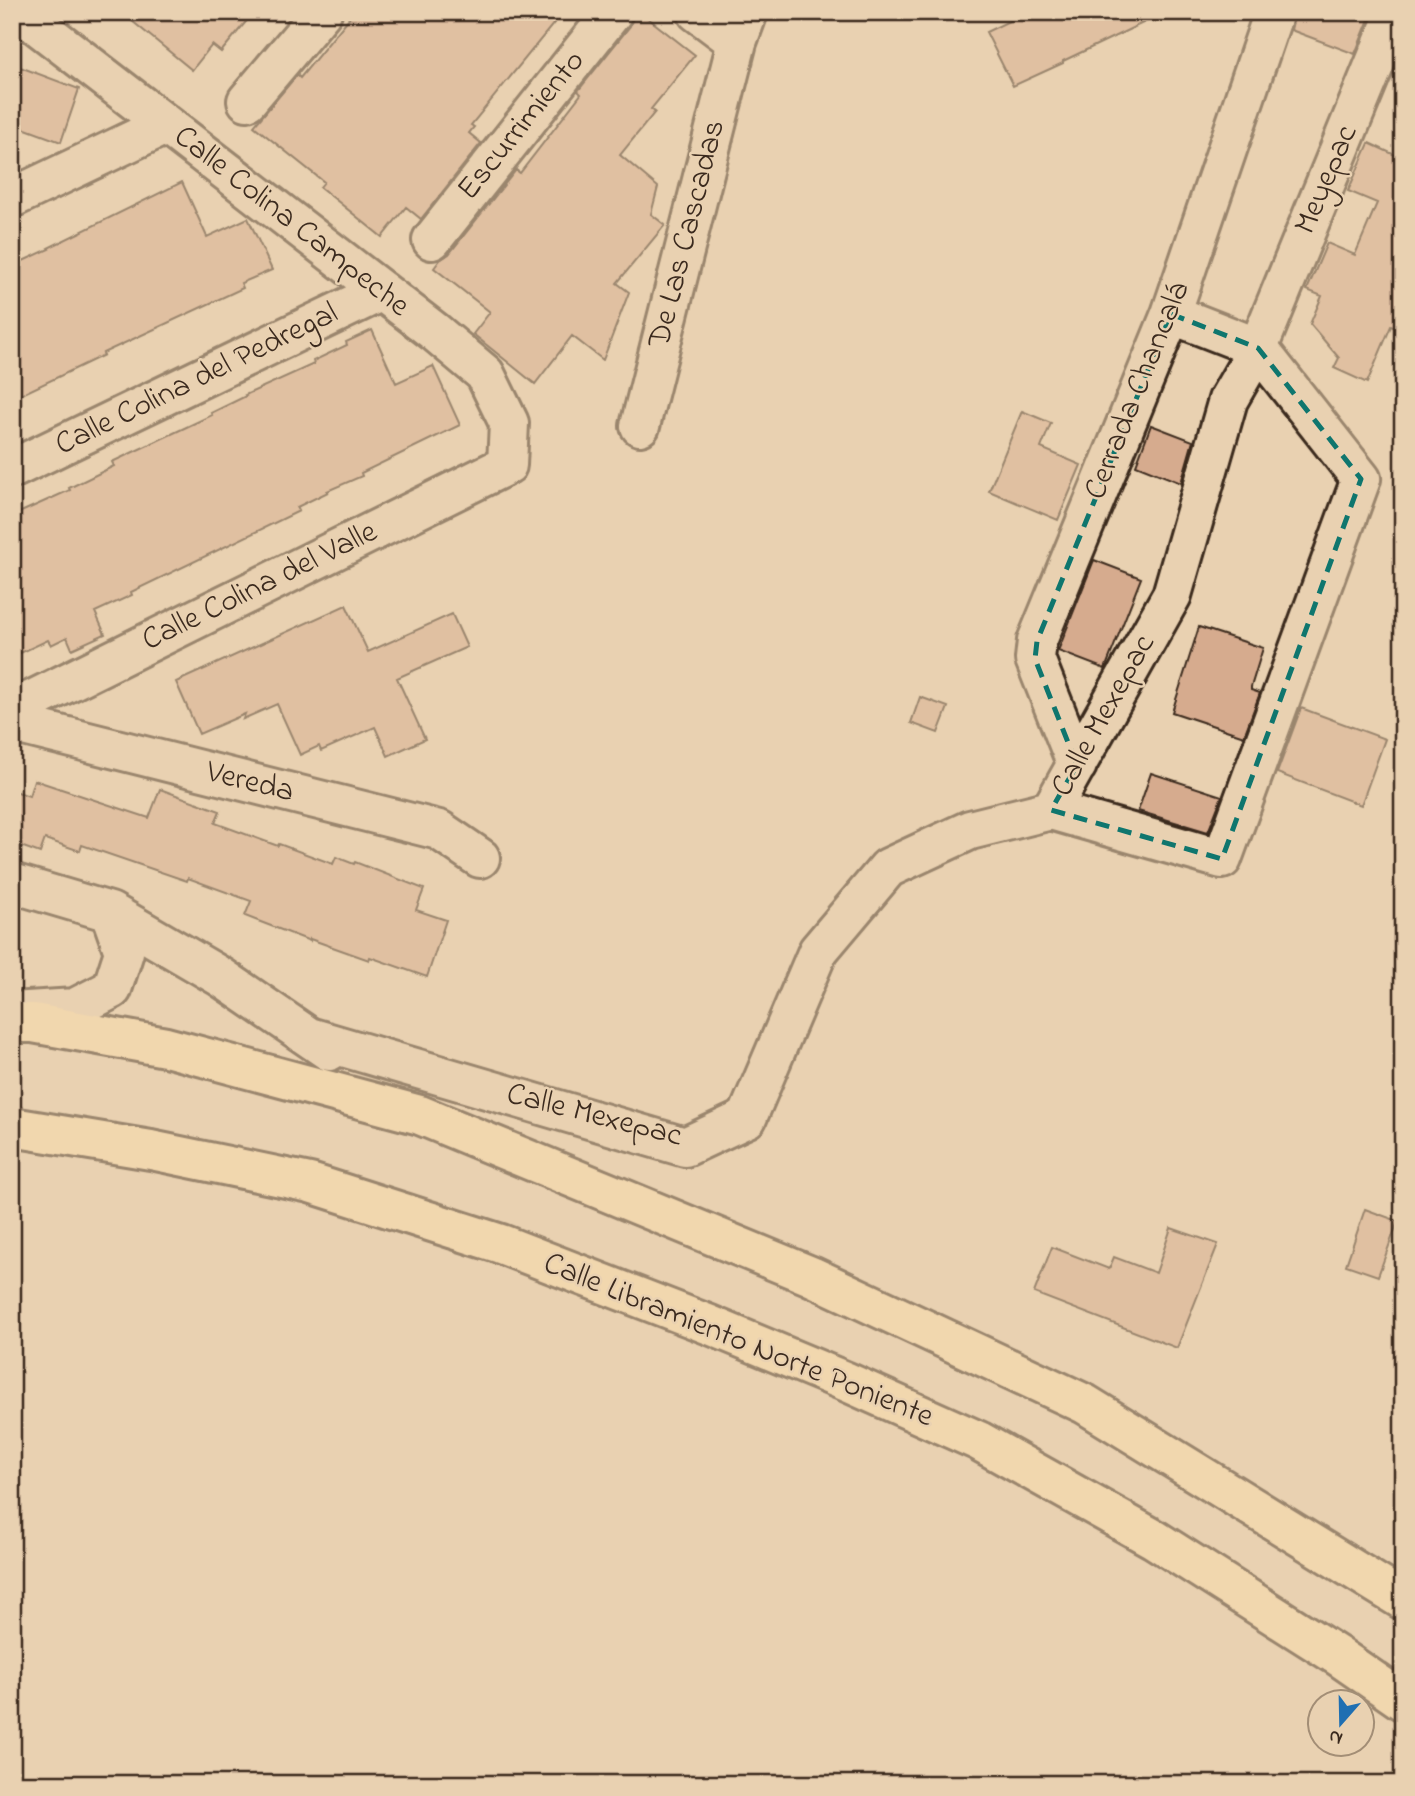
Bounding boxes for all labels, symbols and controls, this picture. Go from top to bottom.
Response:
street label: Escurrimiento [447,41,597,211]
street label: Calle Colina Campeche [163,115,420,330]
street label: De Las Cascadas [637,115,739,354]
street label: Meyepac [1283,117,1371,242]
street label: Cerrada Chancalá [1073,275,1203,507]
street label: Calle Colina del Pedregal [48,291,346,469]
street label: Calle Colina del Valle [134,509,386,664]
street label: Calle Mexepac [1040,626,1168,806]
street label: Vereda [200,749,299,817]
street label: Calle Mexepac [501,1072,687,1161]
street label: Calle Libramiento Norte Poniente [536,1241,941,1441]
north arrow [1306,1688,1376,1758]
text: N [1325,1722,1347,1752]

